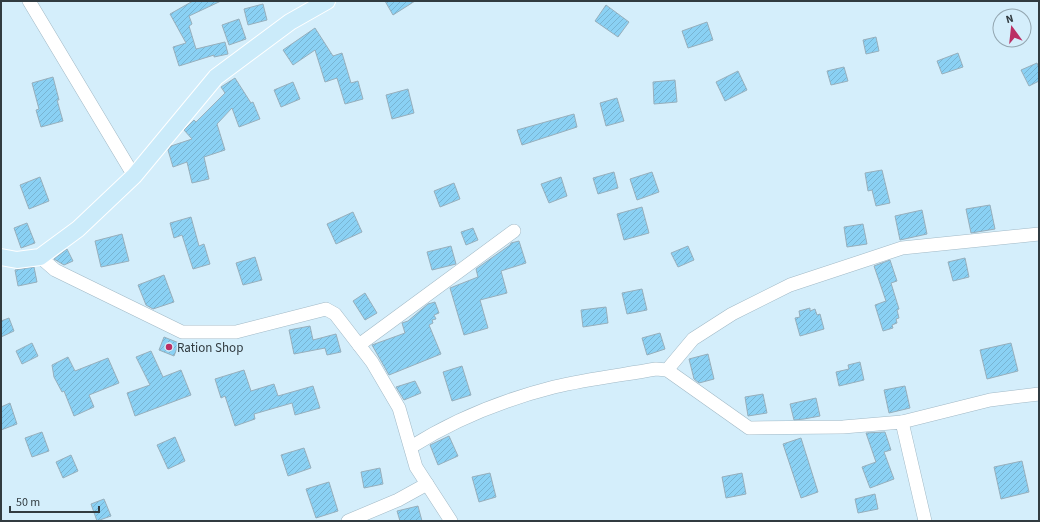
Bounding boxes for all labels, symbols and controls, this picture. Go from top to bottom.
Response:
north arrow [992,8,1032,48]
text: N [1004,11,1015,27]
place label: Ration Shop [177,339,243,357]
marker: Ration Shop [164,342,174,352]
scale bar [10,488,99,514]
text: 50 m [16,494,40,511]

